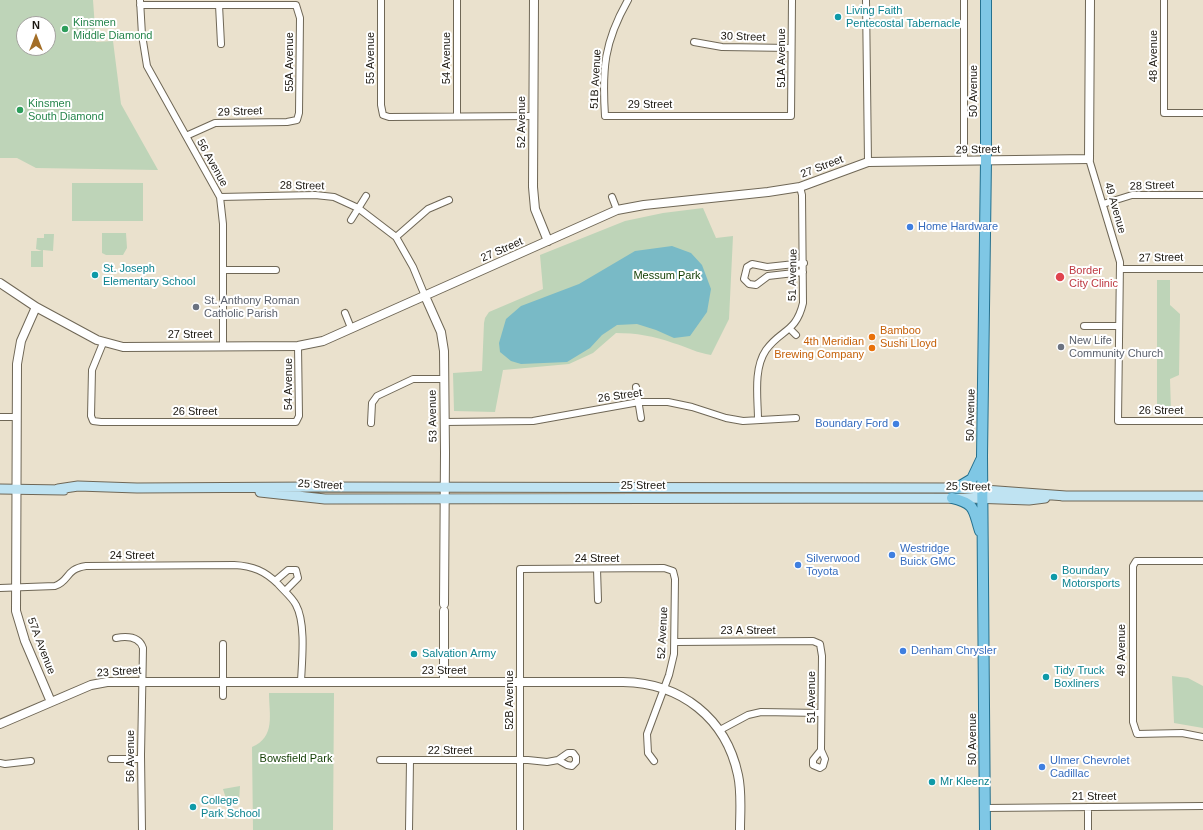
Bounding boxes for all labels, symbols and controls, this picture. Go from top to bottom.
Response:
place label: Living Faith Pentecostal Tabernacle [846,4,960,30]
marker: Living Faith Pentecostal Tabernacle [833,12,843,22]
north arrow [16,16,56,56]
place label: Kinsmen Middle Diamond [73,16,152,42]
text: N [32,19,40,31]
marker: Kinsmen Middle Diamond [60,24,70,34]
street label: 51A Avenue [775,28,789,88]
street label: 30 Street [720,30,766,44]
street label: 48 Avenue [1147,30,1161,82]
street label: 55A Avenue [283,32,297,92]
street label: 55 Avenue [364,32,378,84]
street label: 54 Avenue [440,32,454,84]
street label: 51B Avenue [588,49,604,109]
street label: 50 Avenue [967,65,981,117]
street label: 52 Avenue [515,96,529,148]
place label: Kinsmen South Diamond [28,97,104,123]
street label: 29 Street [628,98,672,112]
marker: Kinsmen South Diamond [15,105,25,115]
street label: 29 Street [217,105,263,119]
street label: 56 Avenue [194,137,230,189]
street label: 29 Street [956,143,1000,157]
street label: 27 Street [799,153,845,181]
street label: 28 Street [280,179,324,193]
street label: 28 Street [1129,179,1175,193]
street label: 49 Avenue [1101,181,1129,235]
place label: Home Hardware [918,220,998,234]
marker: Home Hardware [905,222,915,232]
street label: 27 Street [479,235,525,265]
street label: 51 Avenue [786,249,800,301]
street label: 27 Street [1139,251,1183,265]
place label: St. Joseph Elementary School [103,262,195,288]
place label: Border City Clinic [1069,264,1118,290]
park label: Messum Park [633,269,701,283]
marker: St. Joseph Elementary School [90,270,100,280]
marker: Border City Clinic [1054,271,1066,283]
place label: St. Anthony Roman Catholic Parish [204,294,299,320]
marker: St. Anthony Roman Catholic Parish [191,302,201,312]
place label: Bamboo Sushi Lloyd [880,324,937,350]
street label: 27 Street [168,328,212,342]
marker: Bamboo Sushi Lloyd [867,332,877,342]
place label: New Life Community Church [1069,334,1163,360]
place label: 4th Meridian Brewing Company [774,335,864,361]
marker: New Life Community Church [1056,342,1066,352]
marker: 4th Meridian Brewing Company [867,343,877,353]
street label: 54 Avenue [282,358,296,410]
street label: 26 Street [597,386,643,406]
street label: 50 Avenue [964,389,978,441]
street label: 53 Avenue [426,390,440,442]
street label: 26 Street [1139,404,1183,418]
street label: 26 Street [173,405,217,419]
place label: Boundary Ford [815,417,888,431]
marker: Boundary Ford [891,419,901,429]
street label: 25 Street [297,477,343,493]
street label: 25 Street [621,479,665,493]
street label: 25 Street [946,480,990,494]
place label: Westridge Buick GMC [900,542,956,568]
street label: 24 Street [110,549,154,563]
marker: Westridge Buick GMC [887,550,897,560]
street label: 24 Street [575,552,619,566]
place label: Silverwood Toyota [806,552,860,578]
marker: Silverwood Toyota [793,560,803,570]
place label: Boundary Motorsports [1062,564,1120,590]
marker: Boundary Motorsports [1049,572,1059,582]
street label: 52 Avenue [655,606,671,660]
street label: 57A Avenue [24,616,58,676]
street label: 23 A Street [720,624,776,638]
street label: 49 Avenue [1115,624,1129,676]
place label: Denham Chrysler [911,644,997,658]
marker: Denham Chrysler [898,646,908,656]
place label: Salvation Army [422,647,496,661]
marker: Salvation Army [409,649,419,659]
street label: 23 Street [96,664,142,680]
street label: 23 Street [422,664,466,678]
place label: Tidy Truck Boxliners [1054,664,1105,690]
street label: 52B Avenue [503,670,517,730]
street label: 51 Avenue [805,671,819,723]
marker: Tidy Truck Boxliners [1041,672,1051,682]
street label: 50 Avenue [966,713,980,765]
street label: 56 Avenue [124,730,138,782]
street label: 22 Street [428,744,472,758]
park label: Bowsfield Park [260,752,332,766]
place label: Ulmer Chevrolet Cadillac [1050,754,1129,780]
marker: Ulmer Chevrolet Cadillac [1037,762,1047,772]
place label: Mr Kleenz [940,775,990,789]
marker: Mr Kleenz [927,777,937,787]
street label: 21 Street [1072,790,1116,804]
place label: College Park School [201,794,260,820]
marker: College Park School [188,802,198,812]

